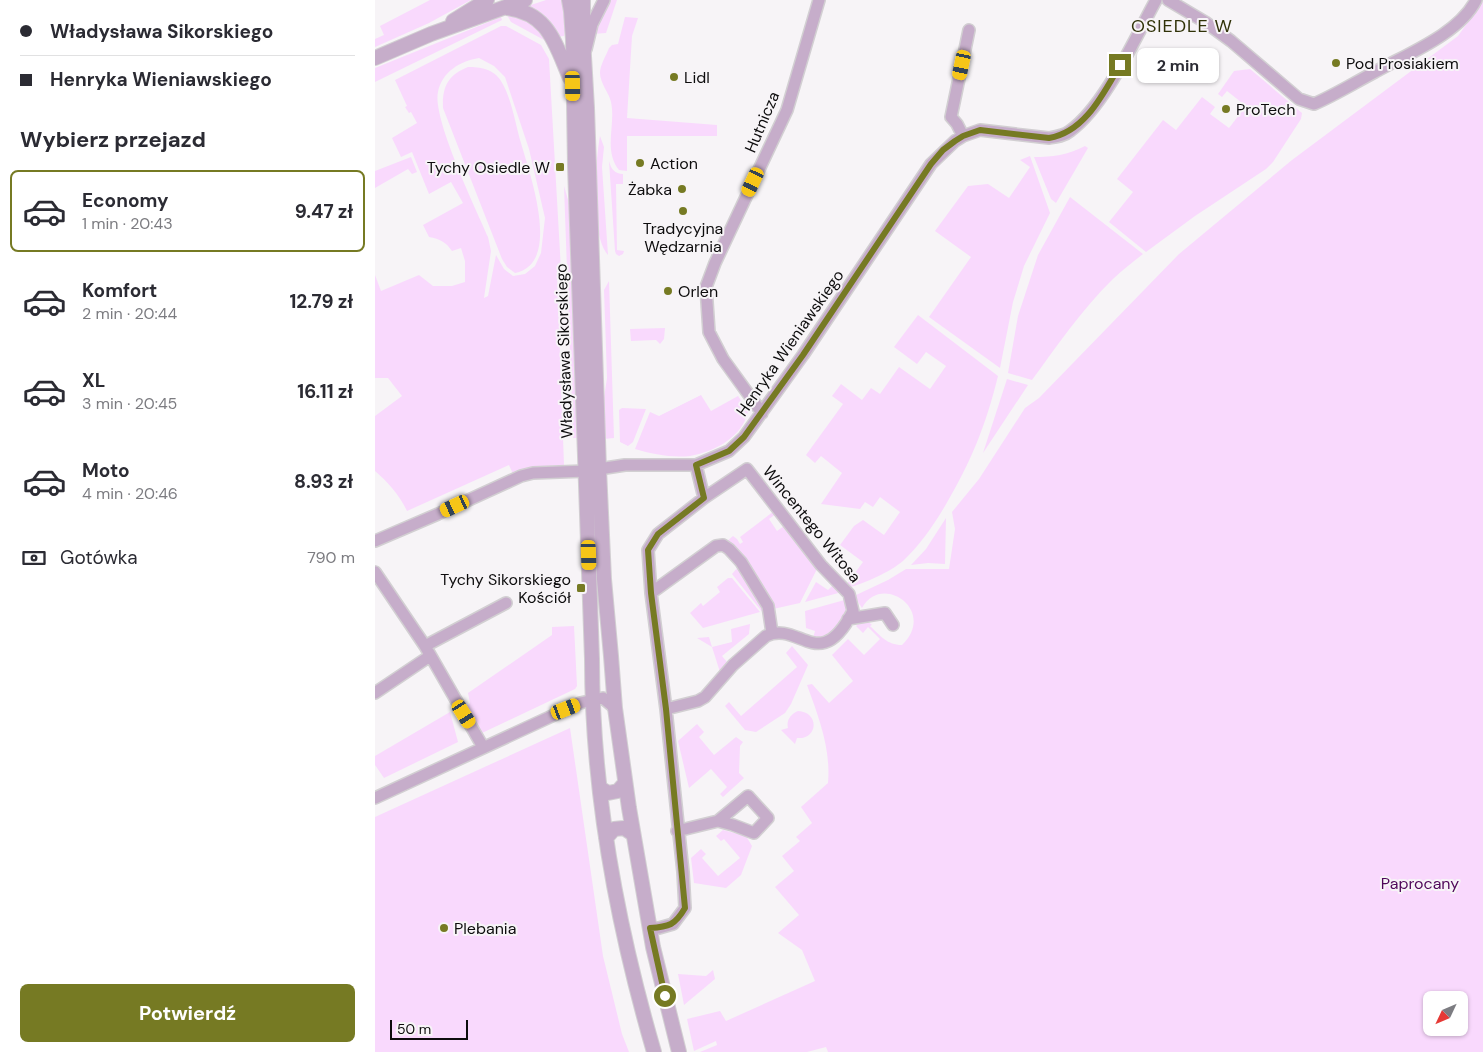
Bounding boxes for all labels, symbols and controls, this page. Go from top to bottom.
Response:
district label: OSIEDLE W [1131,14,1233,38]
text: Władysława Sikorskiego [50,19,273,44]
callout: 2 min [1137,48,1220,82]
car [951,49,972,81]
place label: Pod Prosiakiem [1346,53,1459,74]
route end [1109,54,1131,76]
text: 2 min [1157,55,1199,76]
marker: Pod Prosiakiem [1330,57,1342,69]
text: Henryka Wieniawskiego [50,67,272,92]
place label: Lidl [684,67,710,88]
car [565,71,580,101]
marker: Lidl [668,71,680,83]
street label: Hutnicza [740,88,784,156]
place label: ProTech [1236,99,1295,120]
marker: ProTech [1220,103,1232,115]
text: Wybierz przejazd [20,125,206,154]
place label: Action [650,153,698,174]
place label: Tychy Osiedle W [427,157,550,178]
marker: Action [634,157,646,169]
marker: Tychy Osiedle W [554,161,566,173]
car [739,165,766,199]
place label: Żabka [628,179,672,200]
marker: Żabka [676,183,688,195]
text: Economy [82,188,169,213]
icon: car [22,189,67,234]
text: 9.47 zł [295,199,353,224]
marker: Tradycyjna Wędzarnia [677,205,689,217]
text: 1 min · 20:43 [82,213,173,234]
place label: Tradycyjna Wędzarnia [643,218,723,257]
street label: Władysława Sikorskiego [550,263,578,439]
street label: Henryka Wieniawskiego [731,266,849,420]
text: Komfort [82,278,157,303]
icon: car [22,279,67,324]
place label: Orlen [678,281,718,302]
marker: Orlen [662,285,674,297]
text: 12.79 zł [289,289,353,314]
text: 2 min · 20:44 [82,303,177,324]
text: XL [82,368,105,393]
icon: car [22,369,67,414]
text: 16.11 zł [297,379,353,404]
text: 3 min · 20:45 [82,393,177,414]
text: Moto [82,458,130,483]
icon: car [22,459,67,504]
street label: Wincentego Witosa [758,461,866,587]
text: 8.93 zł [294,469,353,494]
text: 4 min · 20:46 [82,483,178,504]
car [438,493,471,519]
car [580,540,597,570]
icon: cash [20,544,48,572]
text: Gotówka [60,545,138,570]
text: 790 m [307,547,355,568]
place label: Tychy Sikorskiego Kościół [440,569,571,608]
marker: Tychy Sikorskiego Kościół [575,582,587,594]
car [449,697,478,731]
car [549,697,582,721]
park label: Paprocany [1381,873,1459,894]
place label: Plebania [454,918,516,939]
marker: Plebania [438,922,450,934]
button: Potwierdź [20,984,355,1042]
route start [654,985,676,1007]
north arrow [1423,991,1467,1036]
map controls [1423,991,1468,1036]
scale bar [390,1017,467,1040]
text: 50 m [397,1020,431,1038]

